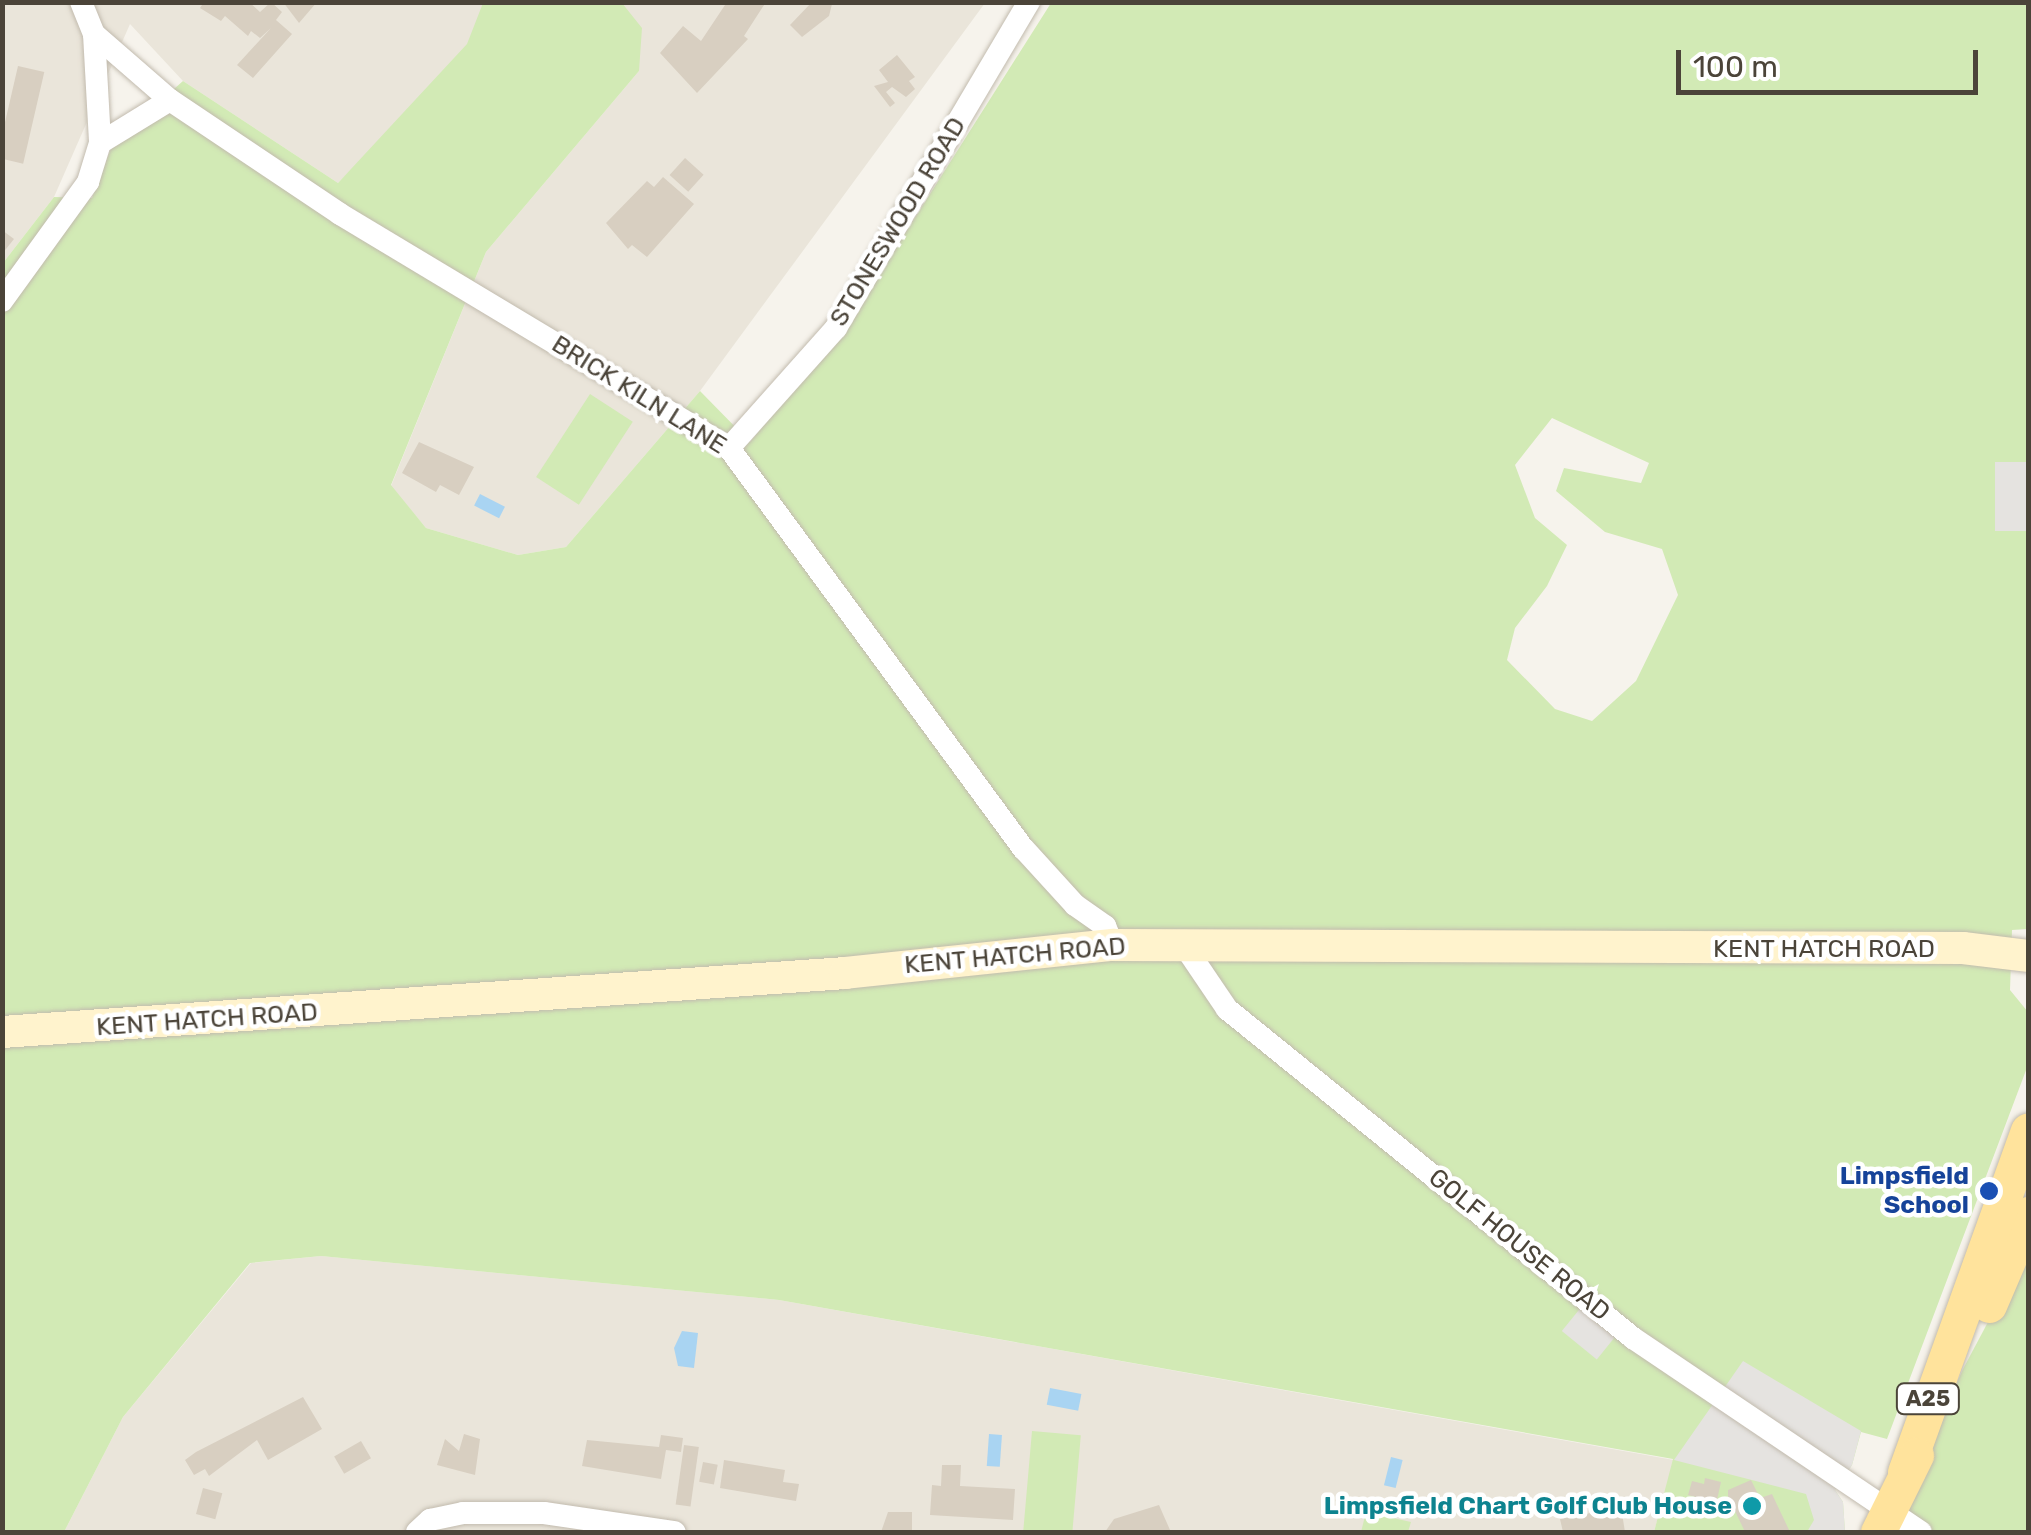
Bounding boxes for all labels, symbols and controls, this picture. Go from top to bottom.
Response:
scale bar [1681,30,1984,92]
text: 100 m [1693,49,1778,85]
street label: STONESWOOD ROAD [824,112,972,332]
street label: BRICK KILN LANE [546,329,732,461]
street label: KENT HATCH ROAD [903,931,1127,981]
street label: KENT HATCH ROAD [1713,934,1935,964]
street label: KENT HATCH ROAD [95,997,319,1043]
place label: Limpsfield School [1840,1162,1969,1221]
street label: GOLF HOUSE ROAD [1422,1163,1616,1327]
marker: Limpsfield School [1978,1180,2000,1202]
road number: A25 [1896,1382,1960,1416]
place label: Limpsfield Chart Golf Club House [1323,1491,1732,1521]
marker: Limpsfield Chart Golf Club House [1741,1495,1763,1517]

